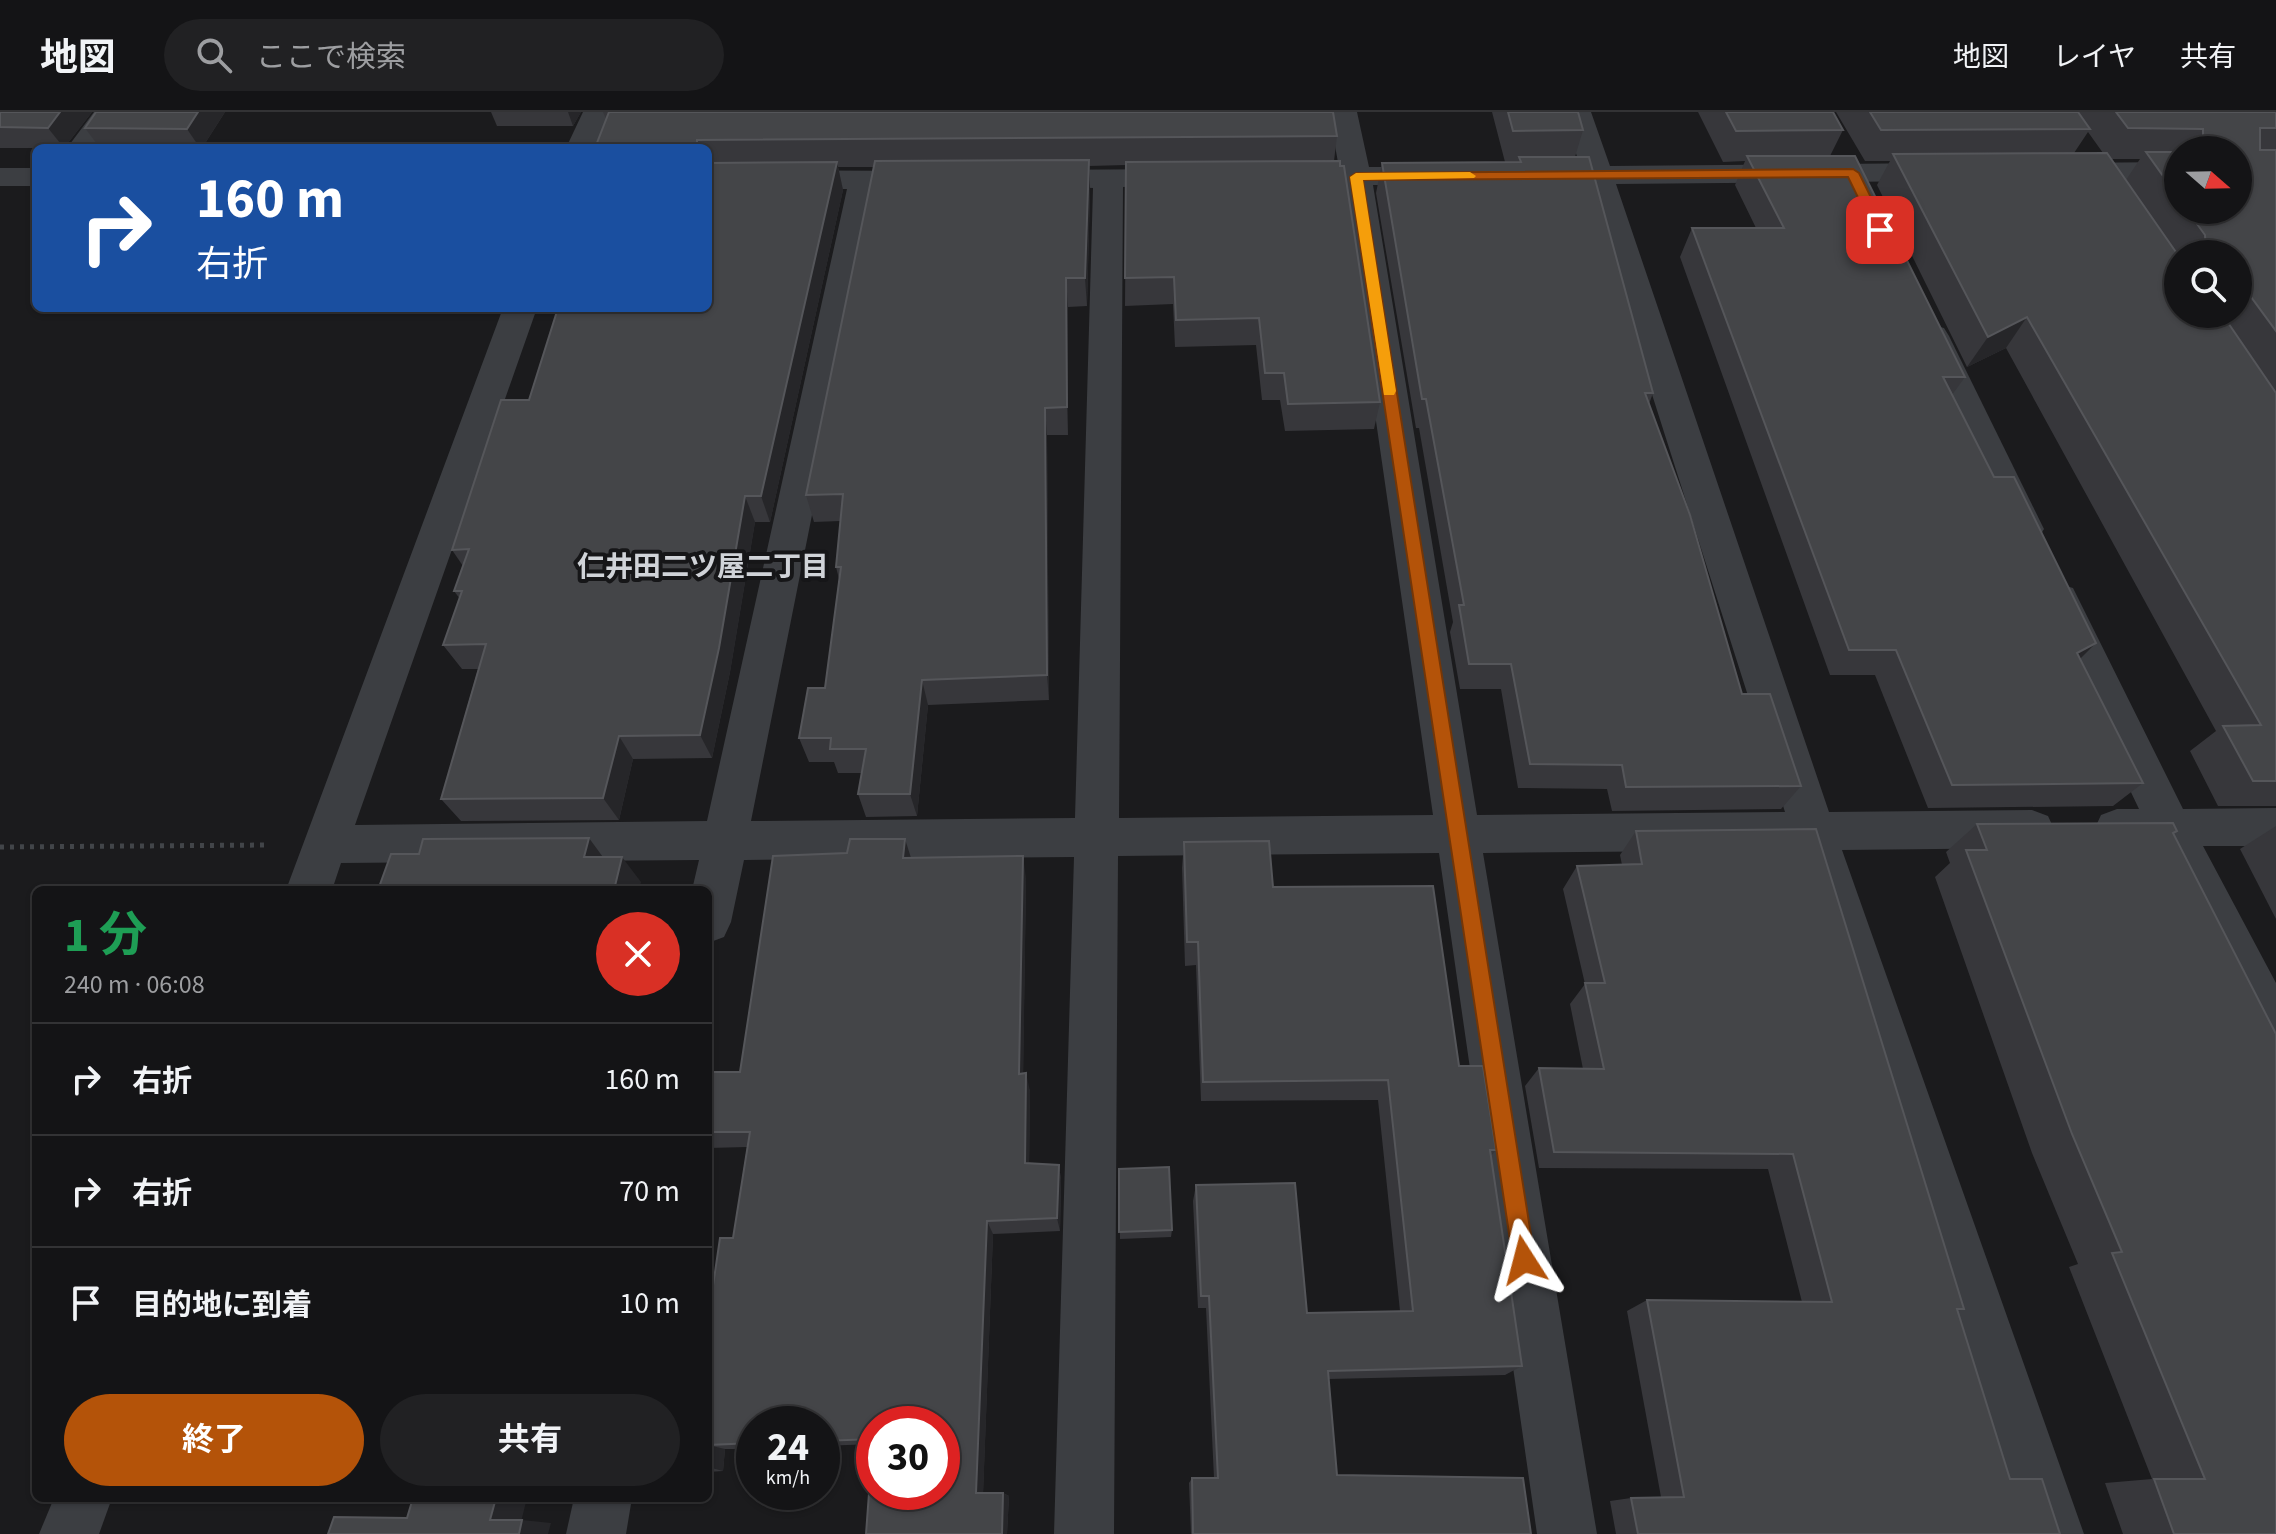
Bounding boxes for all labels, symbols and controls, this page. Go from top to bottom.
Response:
search box [164,19,724,91]
text: 地図 [40,31,116,85]
icon: search [192,33,236,77]
text: ここで検索 [256,36,406,79]
text: 地図 [1953,37,2009,77]
text: レイヤ [2053,37,2136,77]
text: 共有 [2180,37,2236,77]
north arrow [2164,136,2252,224]
map controls [2164,136,2252,328]
text: 160 m [196,160,344,239]
icon: right [64,176,168,280]
pin [1846,196,1914,264]
icon: arrive [1858,208,1902,252]
text: 右折 [196,239,268,290]
button: search [2164,240,2252,328]
district label: 仁井田二ツ屋二丁目 [577,547,829,587]
text: 1 分 [64,902,147,970]
button: close [596,912,680,996]
text: 240 m · 06:08 [64,966,205,1003]
icon: right [64,1057,108,1101]
text: 160 m [604,1058,680,1101]
text: 右折 [132,1060,192,1103]
icon: right [64,1169,108,1213]
text: 70 m [619,1170,680,1213]
text: 右折 [132,1172,192,1215]
position arrow [1482,1218,1566,1302]
icon: arrive [64,1281,108,1325]
text: 10 m [619,1282,680,1325]
text: 目的地に到着 [132,1284,312,1327]
button: 終了 [64,1394,364,1486]
button: 共有 [380,1394,680,1486]
speed limit sign: 30 [856,1406,960,1510]
text: 24 [767,1419,809,1476]
text: km/h [766,1464,810,1492]

